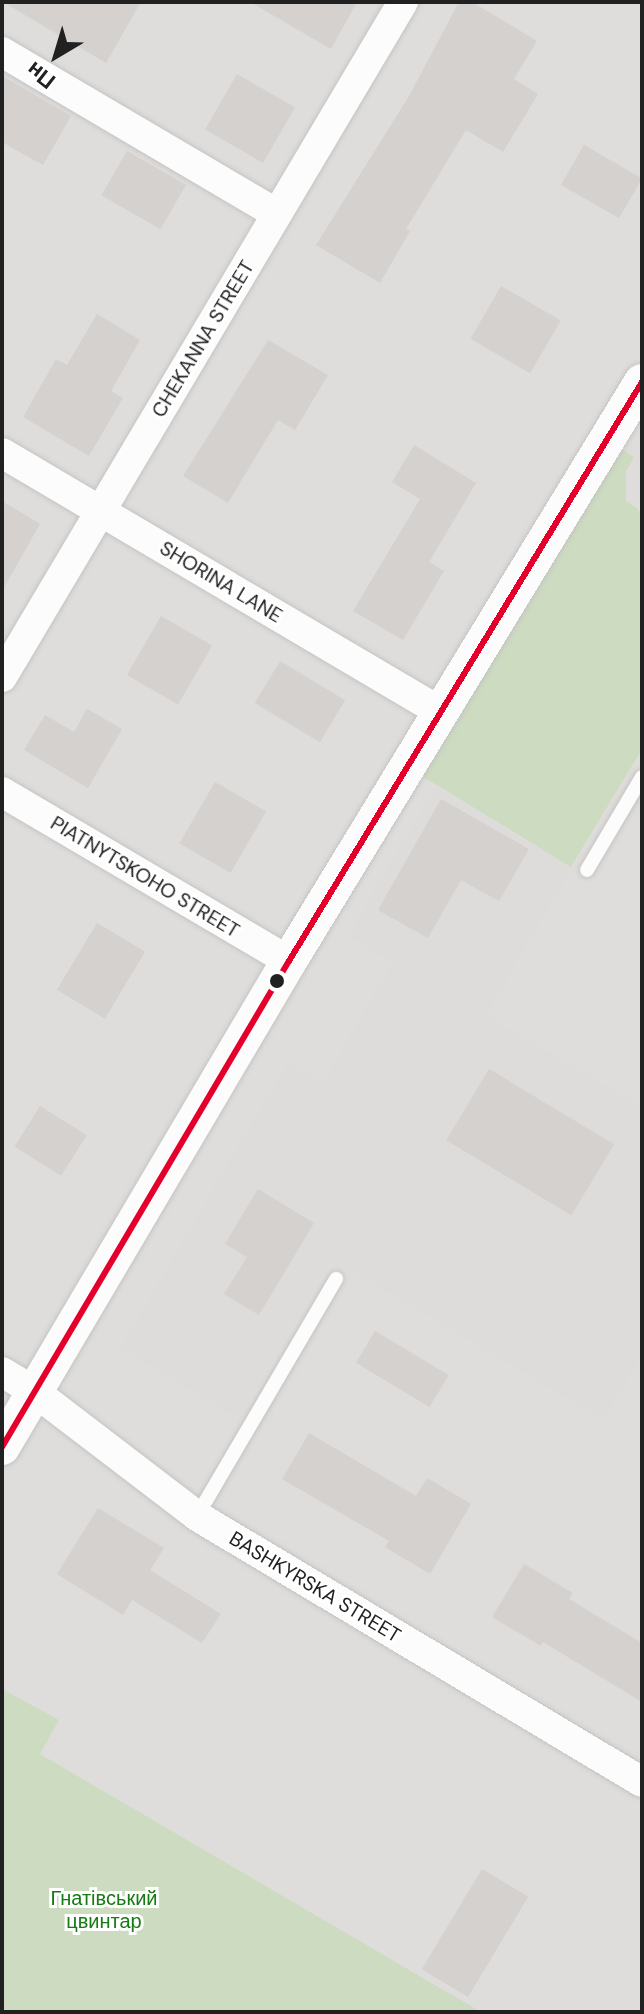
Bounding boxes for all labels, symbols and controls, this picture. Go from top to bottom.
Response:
north arrow [16,16,96,96]
text: Пн [21,55,61,96]
street label: CHEKANNA STREET [147,256,259,422]
street label: SHORINA LANE [155,536,287,628]
street label: PIATNYTSKOHO STREET [46,811,244,943]
unlabelled marker [269,973,285,989]
street label: BASHKYRSKA STREET [225,1526,405,1648]
park label: Гнатівський цвинтар [51,1886,157,1933]

